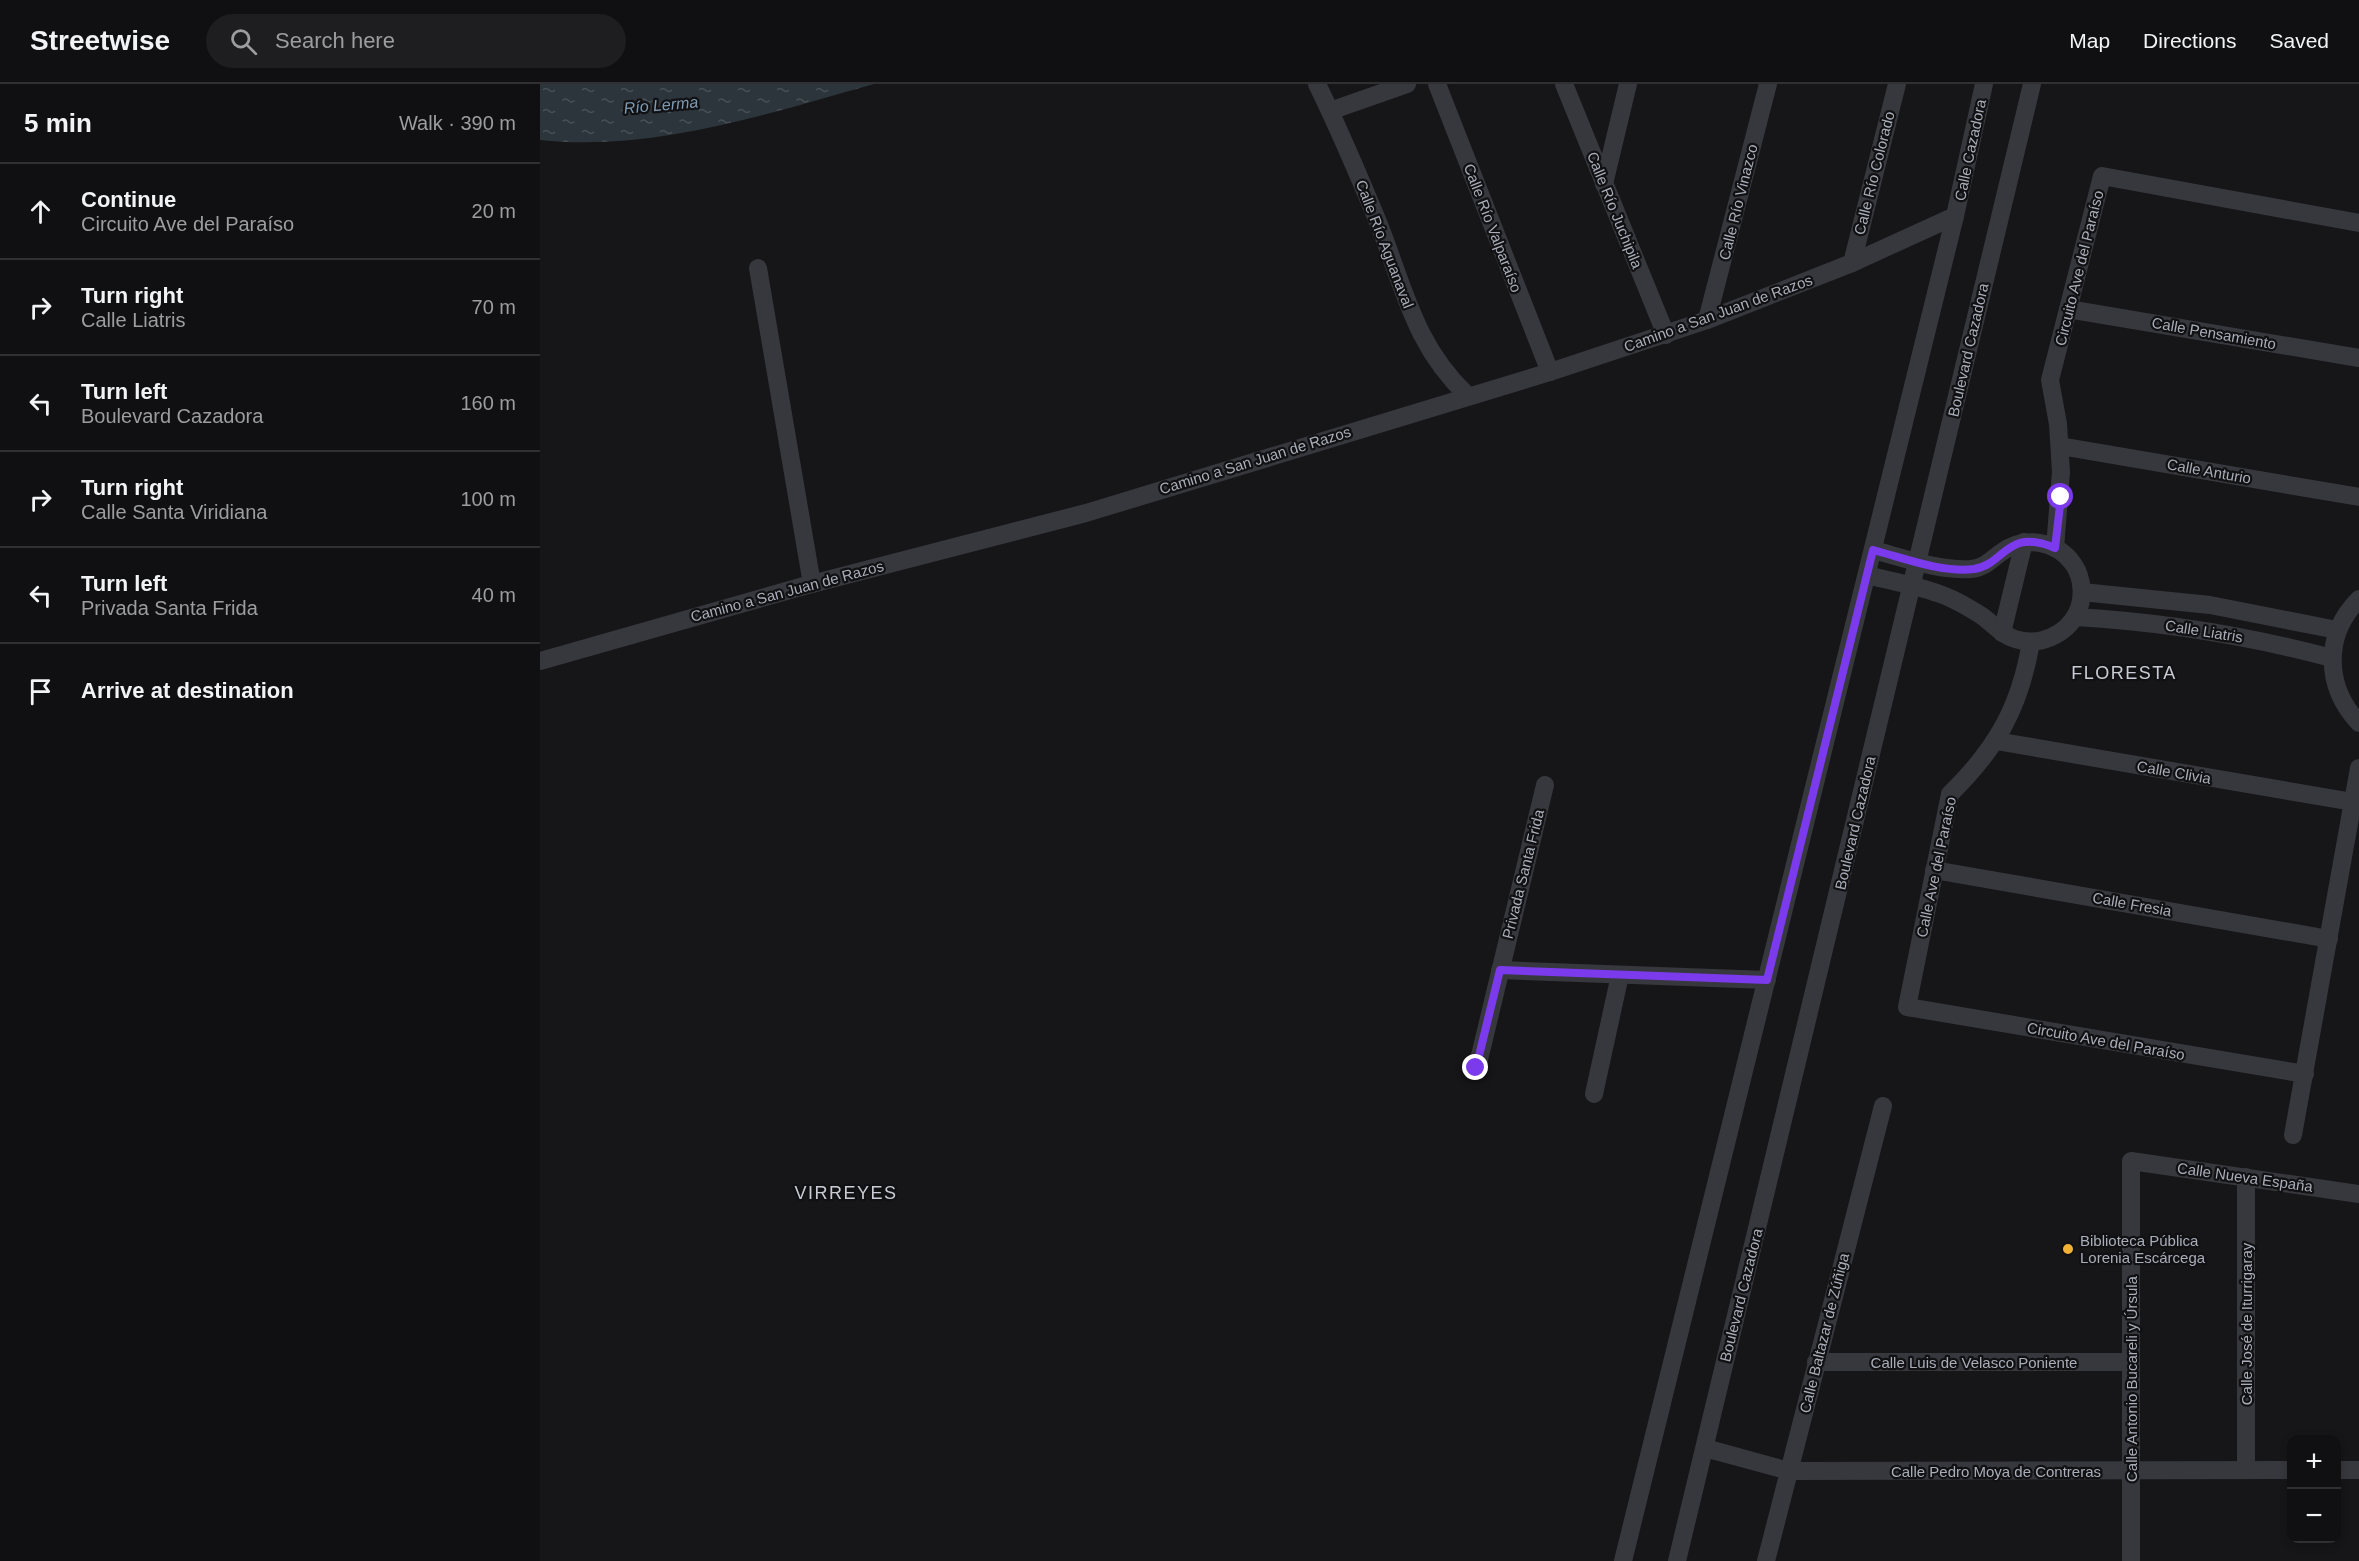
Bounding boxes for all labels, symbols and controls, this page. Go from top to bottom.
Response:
search box [206,14,626,68]
text: Streetwise [30,25,170,56]
icon: search [227,25,260,58]
text: Search here [275,28,395,53]
text: Map [2069,29,2110,52]
text: Directions [2143,29,2236,52]
text: Saved [2269,29,2329,52]
water label: Río Lerma [623,93,699,117]
street label: Calle Cazadora [1951,97,1989,202]
text: 5 min [24,108,92,138]
street label: Calle Río Colorado [1850,109,1898,237]
text: Walk · 390 m [399,112,516,134]
street label: Calle Río Vinazco [1715,142,1761,262]
street label: Calle Río Juchipila [1584,149,1646,271]
street label: Calle Río Valparaíso [1461,161,1525,295]
street label: Calle Río Aguanaval [1353,177,1417,311]
text: Continue [81,187,176,212]
street label: Circuito Ave del Paraíso [2051,188,2107,348]
icon: ahead [24,195,57,228]
text: 20 m [472,200,516,222]
text: Circuito Ave del Paraíso [81,213,294,235]
street label: Camino a San Juan de Razos [1621,271,1815,355]
street label: Boulevard Cazadora [1944,281,1992,419]
text: Turn right [81,283,183,308]
icon: right [24,291,57,324]
text: 70 m [472,296,516,318]
text: Calle Liatris [81,309,185,331]
street label: Calle Pensamiento [2151,314,2277,352]
text: Turn left [81,379,167,404]
icon: left [24,387,57,420]
text: 160 m [460,392,516,414]
text: Boulevard Cazadora [81,405,263,427]
street label: Camino a San Juan de Razos [1157,423,1353,497]
street label: Calle Anturio [2166,455,2252,487]
text: Turn right [81,475,183,500]
icon: right [24,483,57,516]
route start [2047,483,2073,509]
text: 100 m [460,488,516,510]
text: Calle Santa Viridiana [81,501,267,523]
street label: Camino a San Juan de Razos [689,557,885,625]
text: Turn left [81,571,167,596]
icon: left [24,579,57,612]
text: 40 m [472,584,516,606]
text: Privada Santa Frida [81,597,258,619]
street label: Calle Liatris [2164,616,2244,646]
district label: FLORESTA [2071,663,2177,683]
icon: arrive [24,675,57,708]
text: Arrive at destination [81,678,294,703]
street label: Boulevard Cazadora [1831,754,1879,892]
street label: Calle Clivia [2136,757,2213,787]
street label: Calle Ave del Paraíso [1913,795,1959,939]
street label: Privada Santa Frida [1499,807,1547,940]
street label: Calle Fresia [2091,889,2174,919]
street label: Circuito Ave del Paraíso [2026,1019,2186,1063]
route end [1462,1054,1488,1080]
street label: Calle Nueva España [2176,1159,2315,1195]
district label: VIRREYES [794,1183,898,1203]
street label: Boulevard Cazadora [1716,1226,1766,1363]
place label: Biblioteca Pública Lorenia Escárcega [2080,1232,2206,1266]
marker: Biblioteca Pública Lorenia Escárcega [2061,1242,2075,1256]
street label: Calle José de Iturrigaray [2238,1242,2255,1405]
street label: Calle Baltazar de Zúñiga [1796,1251,1852,1415]
street label: Calle Antonio Bucareli y Úrsula [2123,1275,2140,1482]
street label: Calle Luis de Velasco Poniente [1871,1354,2077,1371]
map controls [2287,1435,2341,1543]
button: + [2287,1435,2341,1489]
street label: Calle Pedro Moya de Contreras [1891,1463,2101,1480]
button: − [2287,1489,2341,1543]

